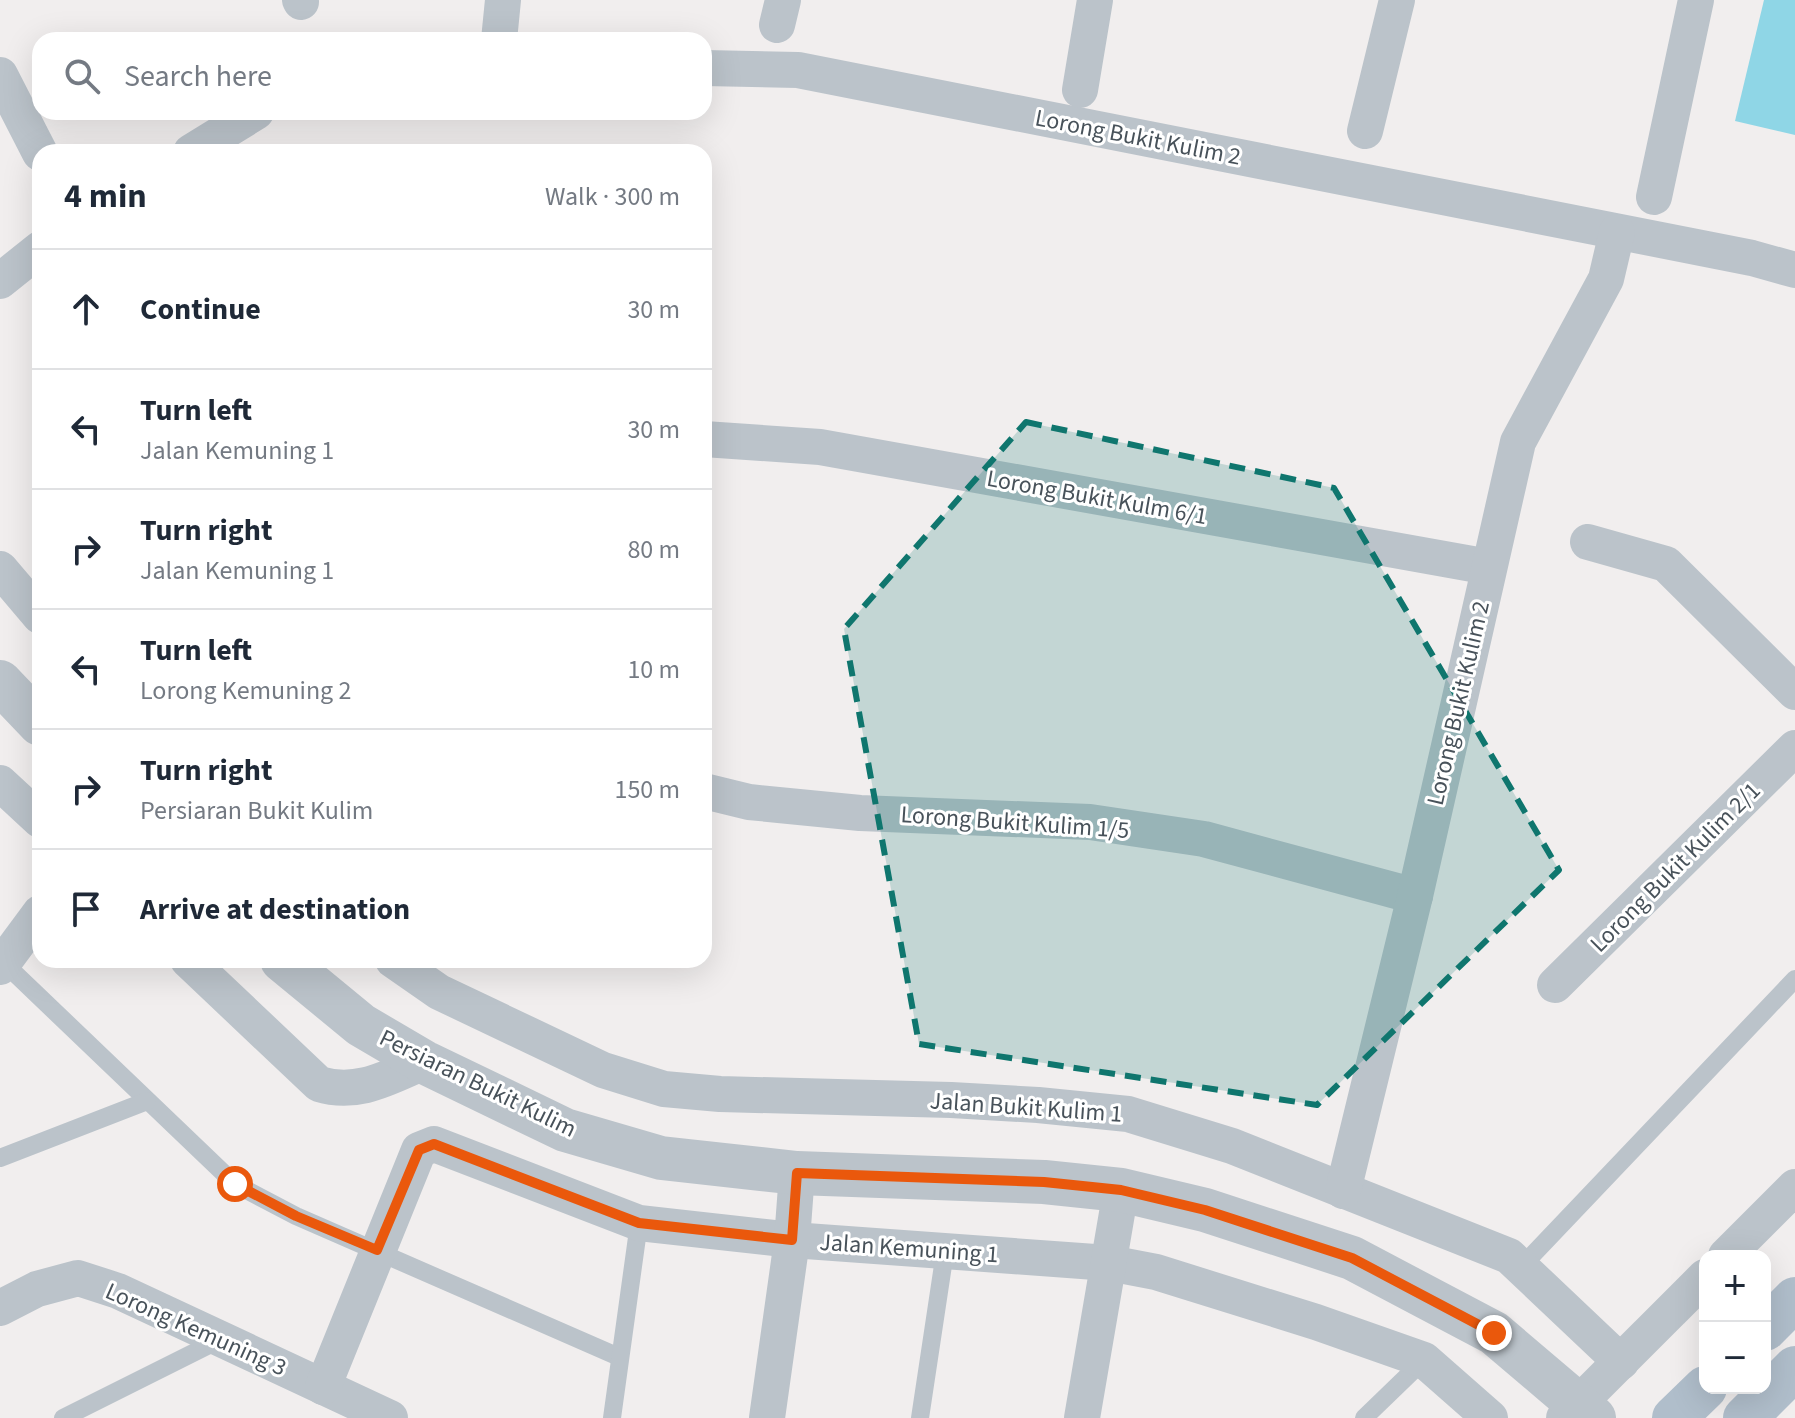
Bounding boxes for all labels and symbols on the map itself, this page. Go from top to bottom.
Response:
street label: Lorong Bukit Kulim 2 [1032,100,1244,175]
street label: Lorong Bukit Kulm 6/1 [984,461,1210,534]
street label: Lorong Bukit Kulim 2 [1418,598,1499,809]
street label: Lorong Bukit Kulim 2/1 [1582,774,1769,961]
street label: Lorong Bukit Kulim 1/5 [900,797,1130,848]
street label: Persiaran Bukit Kulim [373,1021,582,1146]
street label: Jalan Bukit Kulim 1 [929,1083,1123,1132]
route start [217,1166,253,1202]
street label: Jalan Kemuning 1 [818,1225,1000,1272]
street label: Lorong Kemuning 3 [100,1274,292,1385]
route end [1476,1315,1512,1351]

